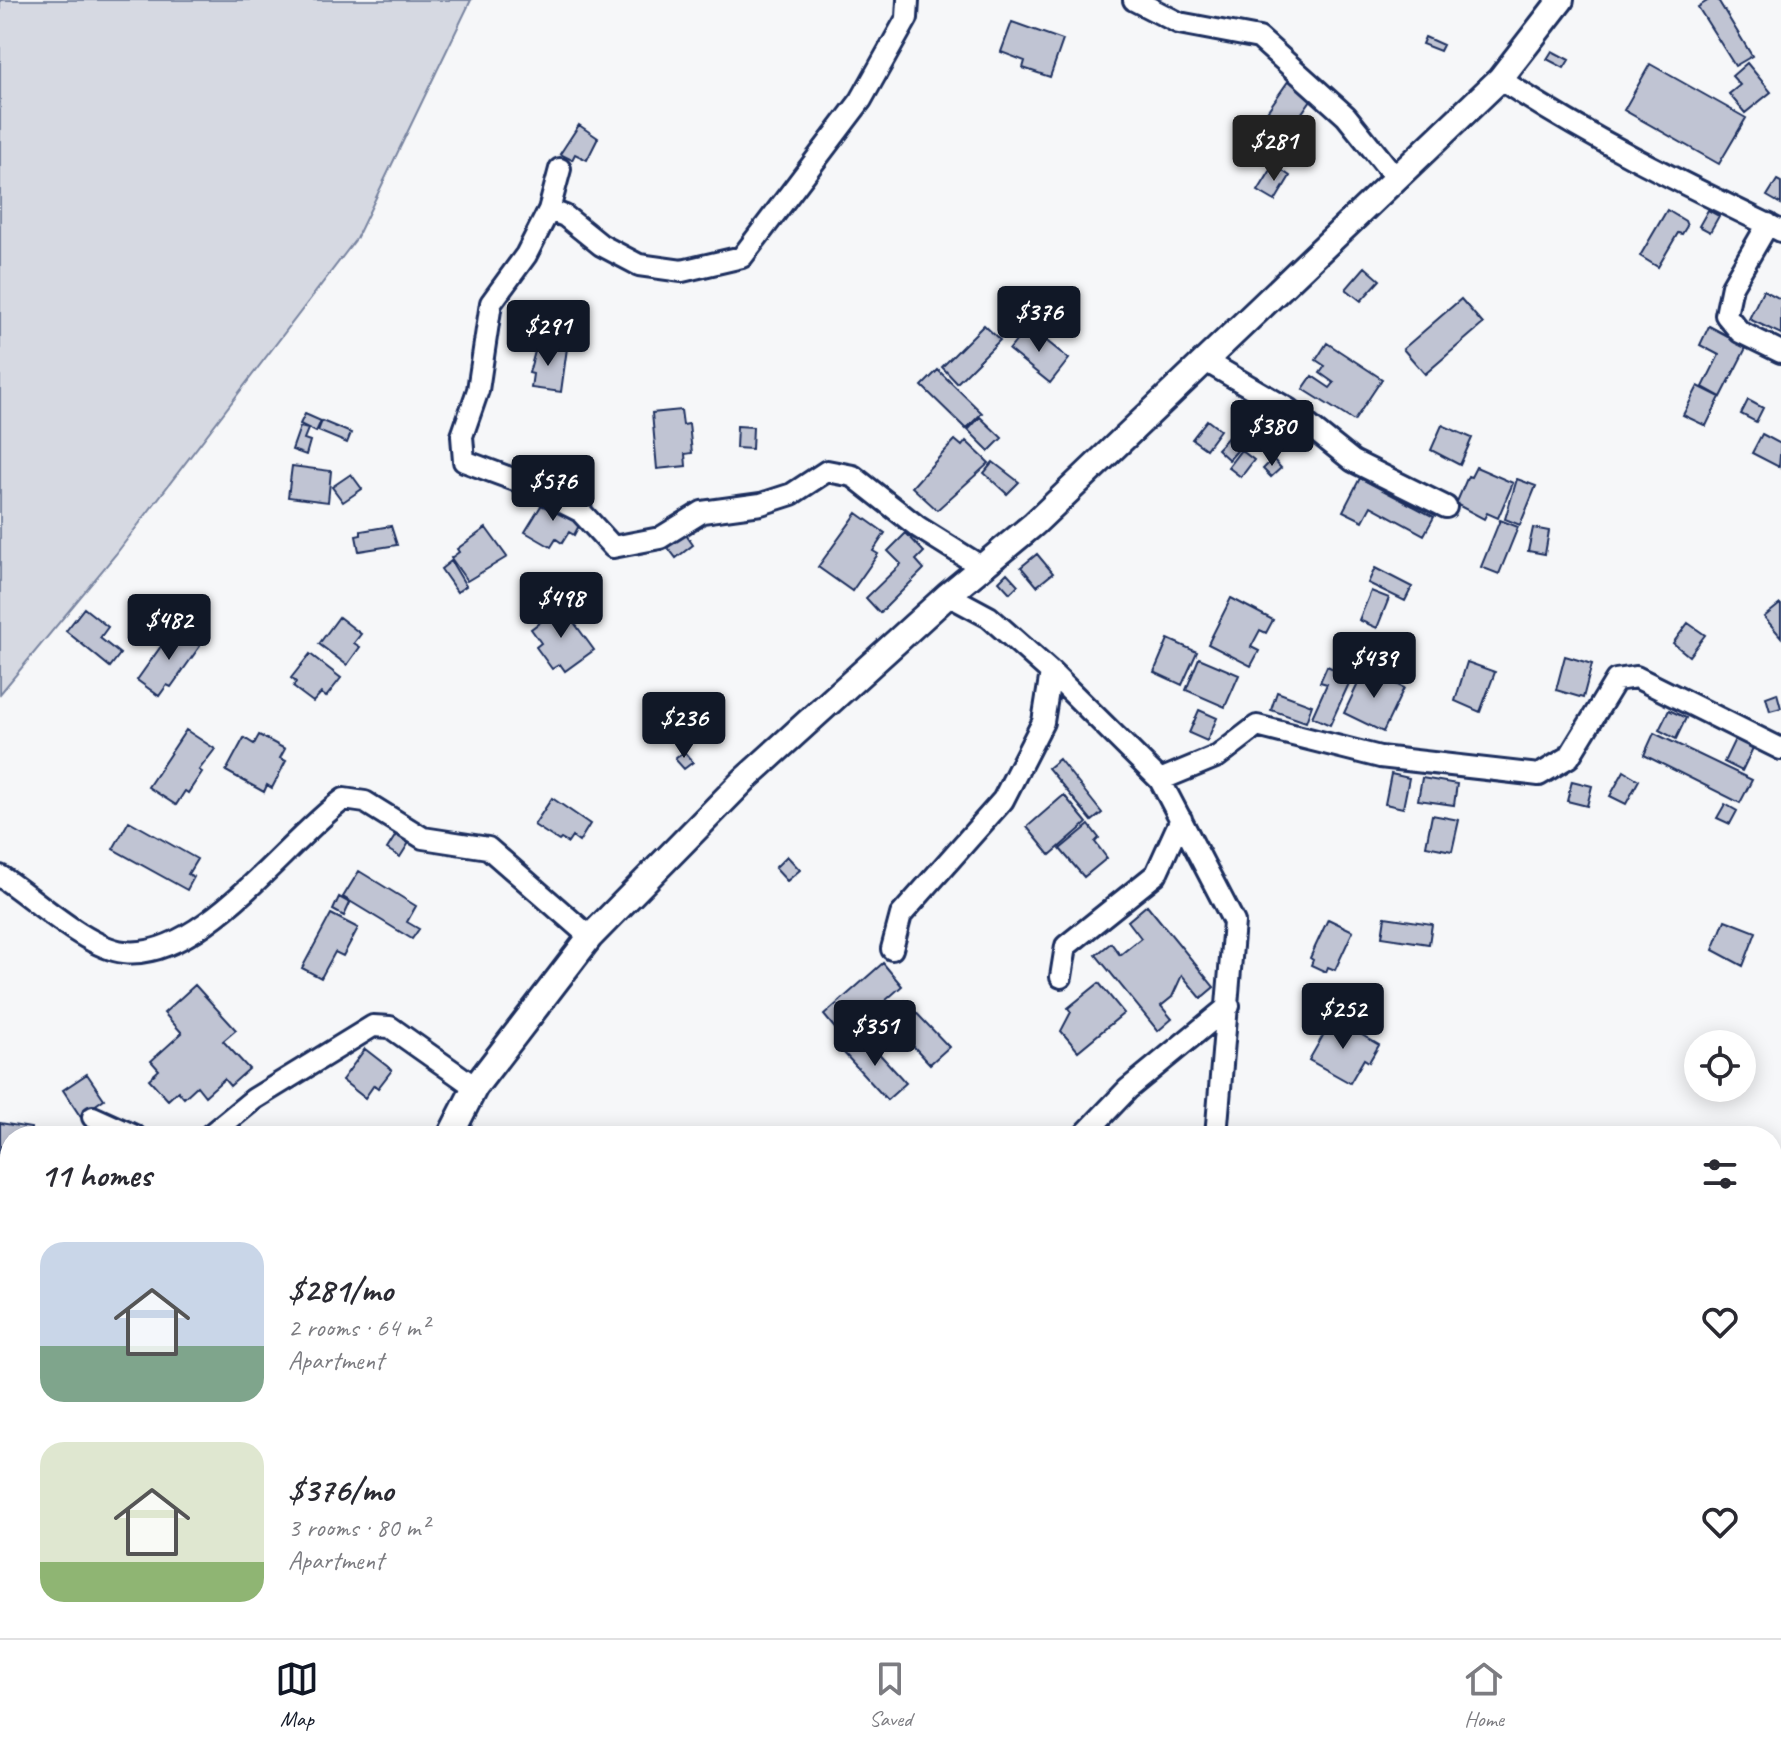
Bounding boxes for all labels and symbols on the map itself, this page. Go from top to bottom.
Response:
pin: $281 [1227,115,1321,183]
pin: $376 [992,286,1086,354]
pin: $291 [501,300,595,368]
pin: $380 [1225,400,1319,468]
pin: $576 [506,455,600,523]
pin: $498 [514,572,608,640]
pin: $482 [122,594,216,662]
pin: $439 [1327,632,1421,700]
pin: $236 [637,692,731,760]
pin: $252 [1296,983,1390,1051]
pin: $351 [828,1000,922,1068]

